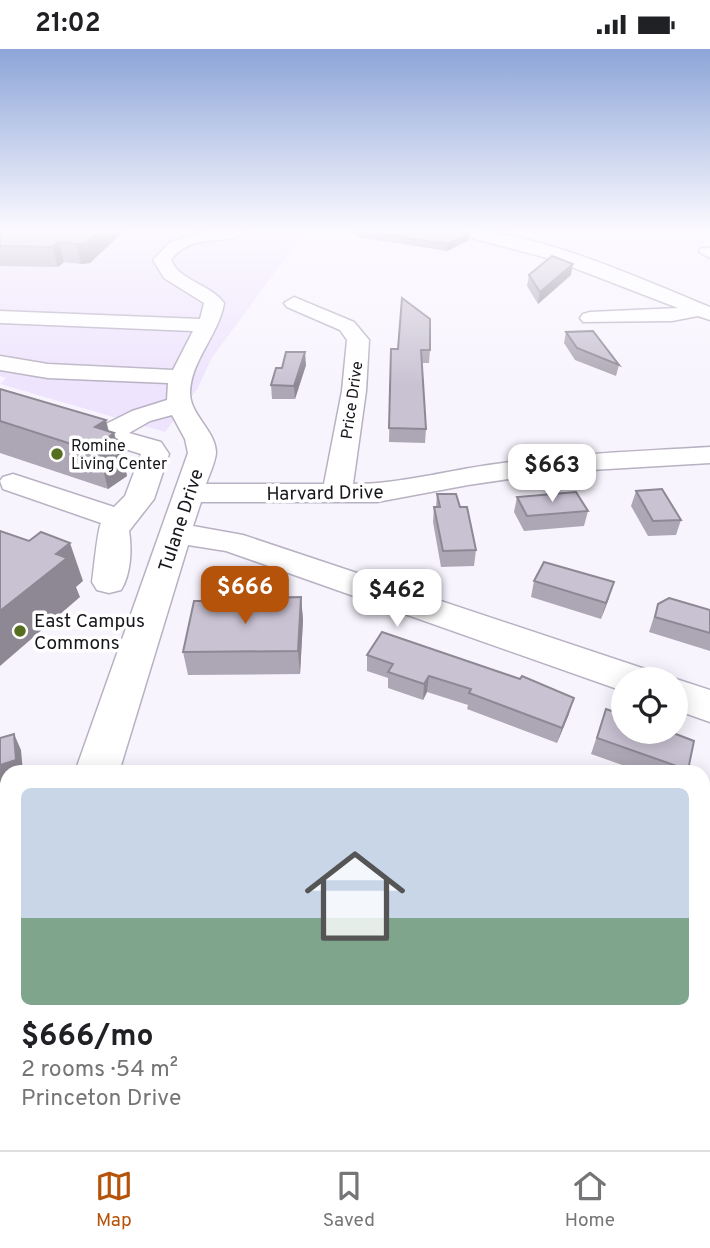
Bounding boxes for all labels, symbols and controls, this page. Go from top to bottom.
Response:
text: 21:02 [35,8,101,41]
street label: Price Drive [338,360,368,441]
place label: Romine Living Center [71,437,167,475]
pin: $663 [511,445,593,504]
marker: Romine Living Center [49,446,65,462]
text: $663 [524,452,580,481]
street label: Tulane Drive [154,466,210,575]
street label: Harvard Drive [266,481,384,507]
pin: $666 [204,567,286,626]
pin: $462 [356,569,438,629]
text: $666 [217,574,273,603]
text: $462 [369,577,425,606]
place label: East Campus Commons [34,610,145,656]
marker: East Campus Commons [12,623,28,639]
map controls [611,667,688,744]
button: locate [611,667,688,744]
icon: home [292,833,418,959]
text: $666/mo [21,1019,154,1056]
text: 2 rooms · 54 m² [21,1056,178,1085]
text: Princeton Drive [21,1085,181,1114]
tab: Map [95,1167,133,1233]
tab: Saved [323,1167,375,1233]
tab: Home [565,1167,615,1233]

